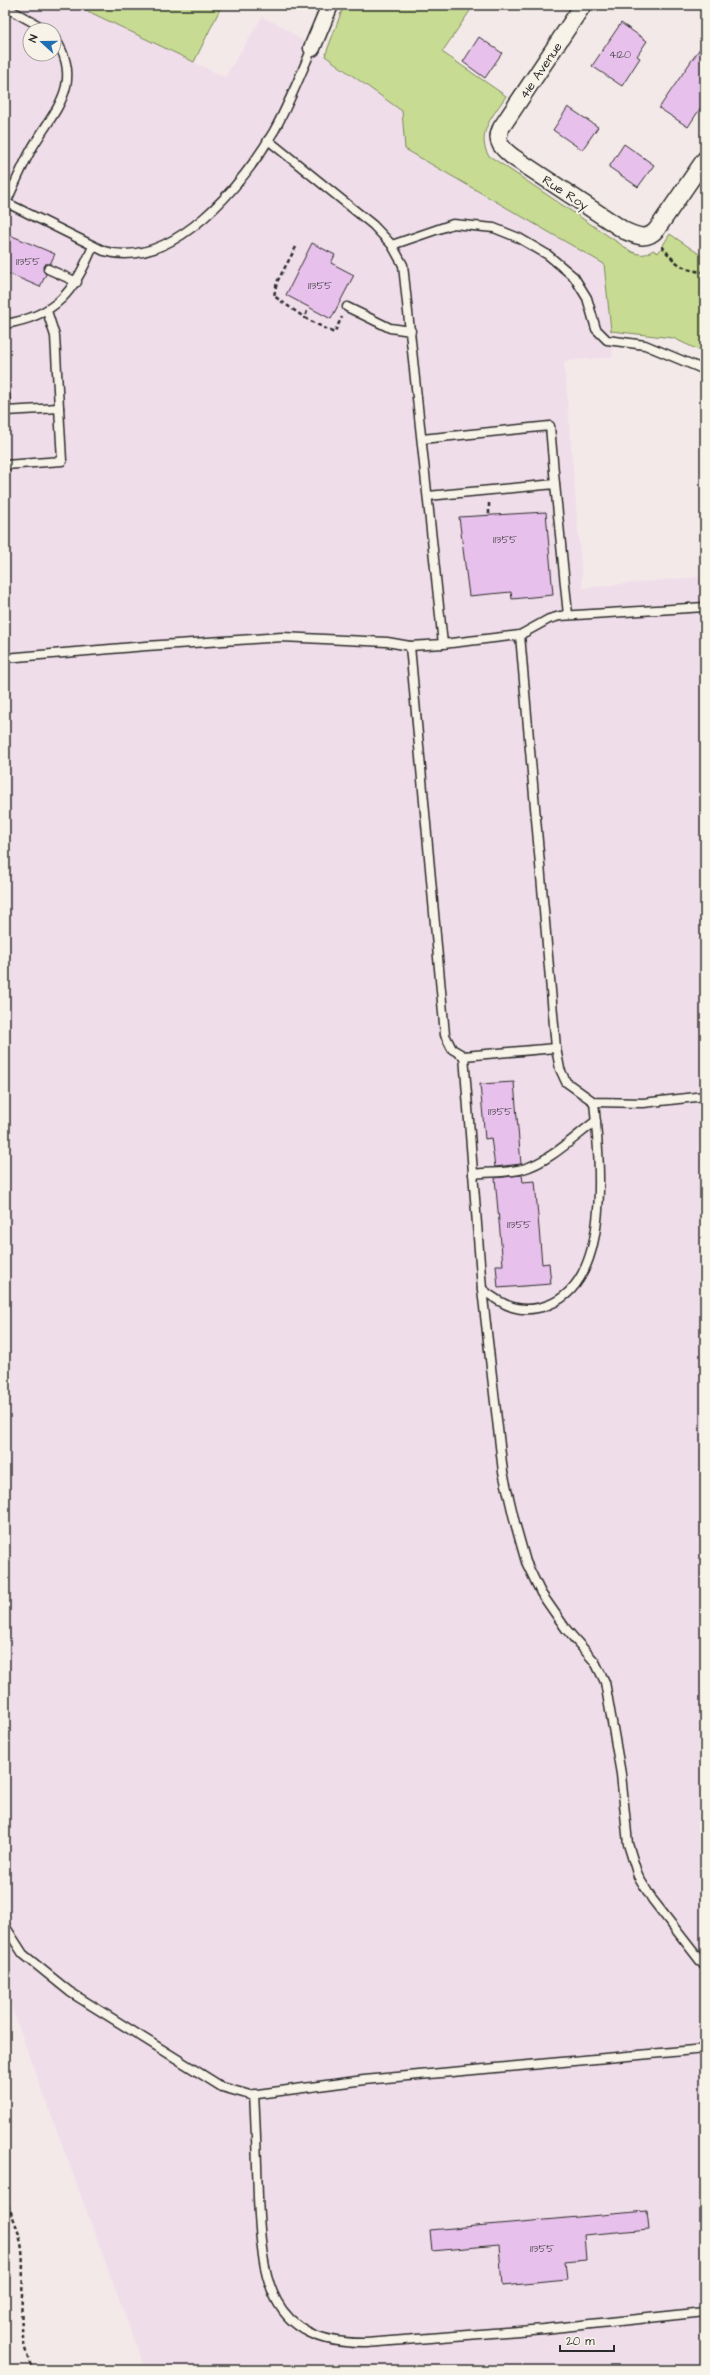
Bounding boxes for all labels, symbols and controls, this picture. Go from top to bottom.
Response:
north arrow [22,22,62,62]
text: N [25,33,41,45]
street label: 41e Avenue [515,39,566,103]
house number: 4120 [609,47,631,62]
street label: Rue Roy [538,171,592,215]
house number: 11355 [16,254,40,269]
house number: 11355 [308,278,332,293]
house number: 11355 [493,532,517,547]
house number: 11355 [488,1104,512,1119]
house number: 11355 [507,1217,531,1232]
house number: 11355 [530,2241,554,2256]
scale bar [560,2327,614,2353]
text: 20 m [566,2333,595,2350]

